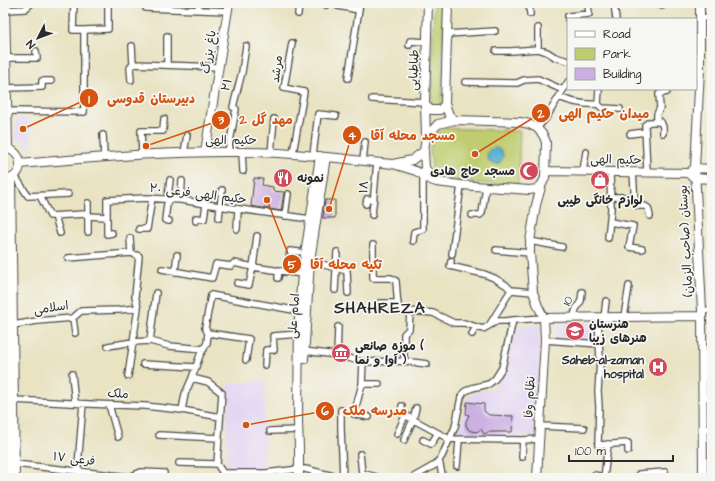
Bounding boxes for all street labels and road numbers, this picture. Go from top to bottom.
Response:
street label: باغ بزرگ [197,29,221,75]
street label: طباطبایی [405,49,423,91]
street label: مرشد [267,54,287,84]
street label: ۲۱ [217,77,237,93]
street label: حکیم الهی [205,132,257,149]
street label: حکیم الهی [590,151,642,169]
street label: حکیم الهی فرعی ۲۰ [148,180,248,208]
street label: ۱۸ [355,180,373,194]
street label: بوستان (صاحب الزمان) [675,185,697,297]
street label: امام علی [284,293,304,339]
street label: 10 [558,293,578,309]
street label: اسلامی [32,297,70,319]
street label: نظام وفا [520,376,540,418]
street label: ملک [107,385,129,403]
street label: فرعی ۱۷ [52,448,96,470]

